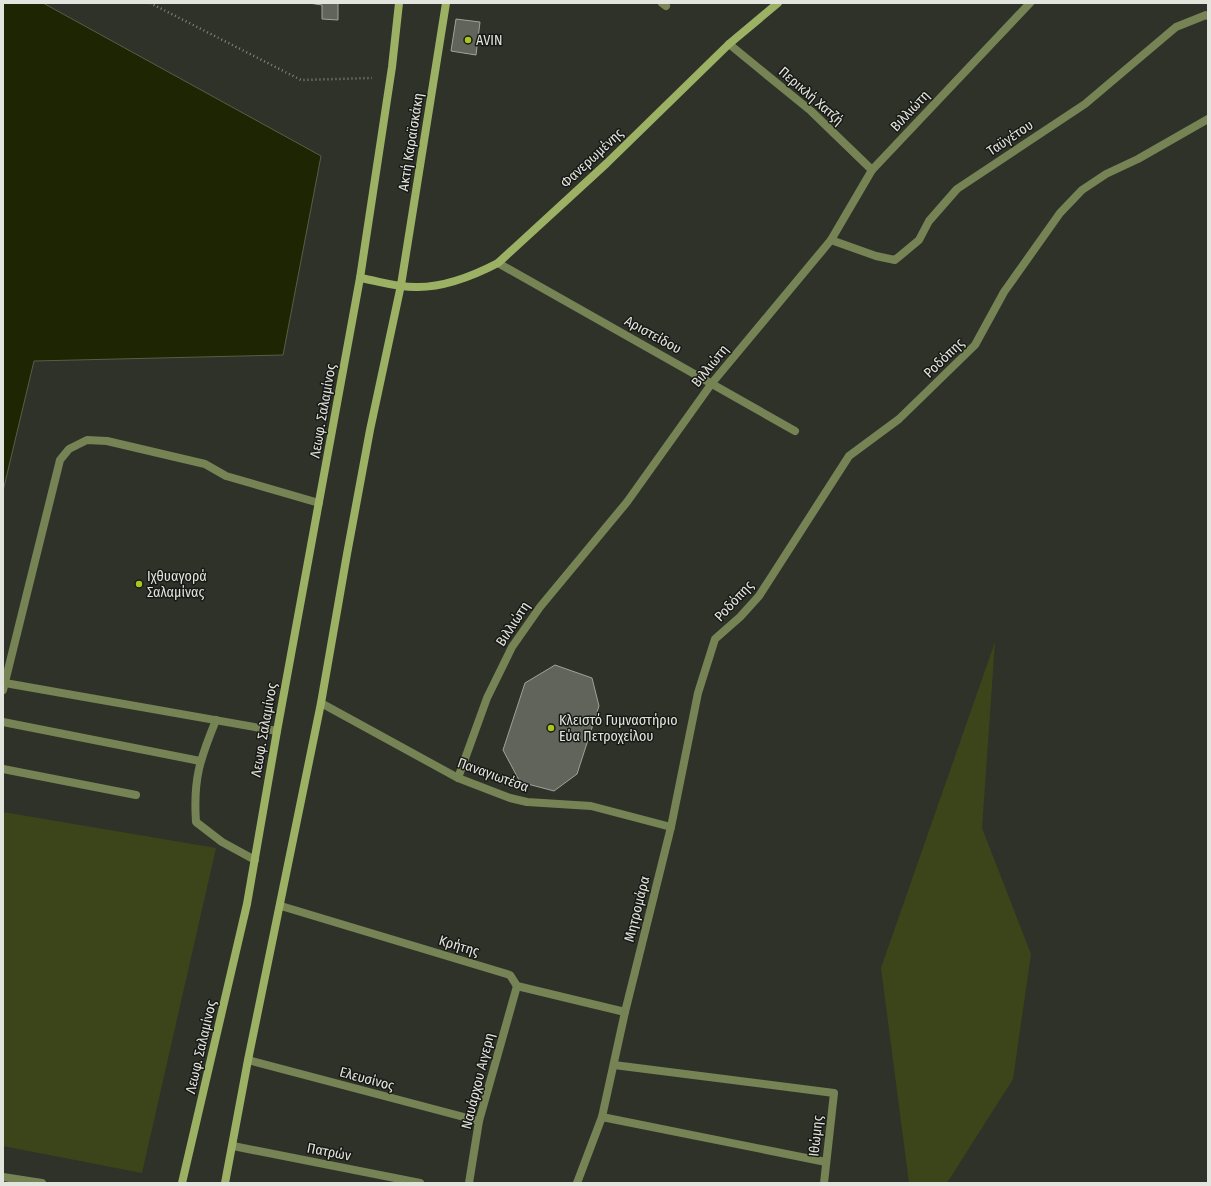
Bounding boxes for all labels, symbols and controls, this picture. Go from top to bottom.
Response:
place label: AVIN [476,32,502,49]
marker: AVIN [463,35,473,45]
street label: Περικλή Χατζή [775,63,847,129]
street label: Βιλλιώτη [887,87,933,135]
street label: Ακτή Καραϊσκάκη [395,92,427,192]
street label: Ταϋγέτου [984,116,1036,160]
street label: Φανερωμένης [557,125,627,191]
street label: Αριστείδου [622,312,684,358]
street label: Ροδόπης [920,335,968,381]
street label: Βιλλιώτη [688,341,732,391]
street label: Λεωφ. Σαλαμίνος [306,362,340,460]
place label: Ιχθυαγορά Σαλαμίνας [147,568,207,601]
street label: Ροδόπης [711,577,757,625]
marker: Ιχθυαγορά Σαλαμίνας [134,579,144,589]
street label: Βιλλιώτη [492,599,534,649]
street label: Λεωφ. Σαλαμίνος [247,681,281,779]
place label: Κλειστό Γυμναστήριο Εύα Πετροχείλου [559,712,678,745]
marker: Κλειστό Γυμναστήριο Εύα Πετροχείλου [546,723,556,733]
street label: Παναγιωτέσα [455,754,531,796]
street label: Μητρομάρα [621,874,653,944]
street label: Κρήτης [437,932,481,960]
street label: Λεωφ. Σαλαμίνος [182,998,220,1095]
street label: Ναυάρχου Αιγερη [458,1031,498,1131]
street label: Ελευσίνος [338,1064,396,1094]
street label: Ιθώμης [805,1114,827,1157]
street label: Πατρών [306,1139,352,1165]

